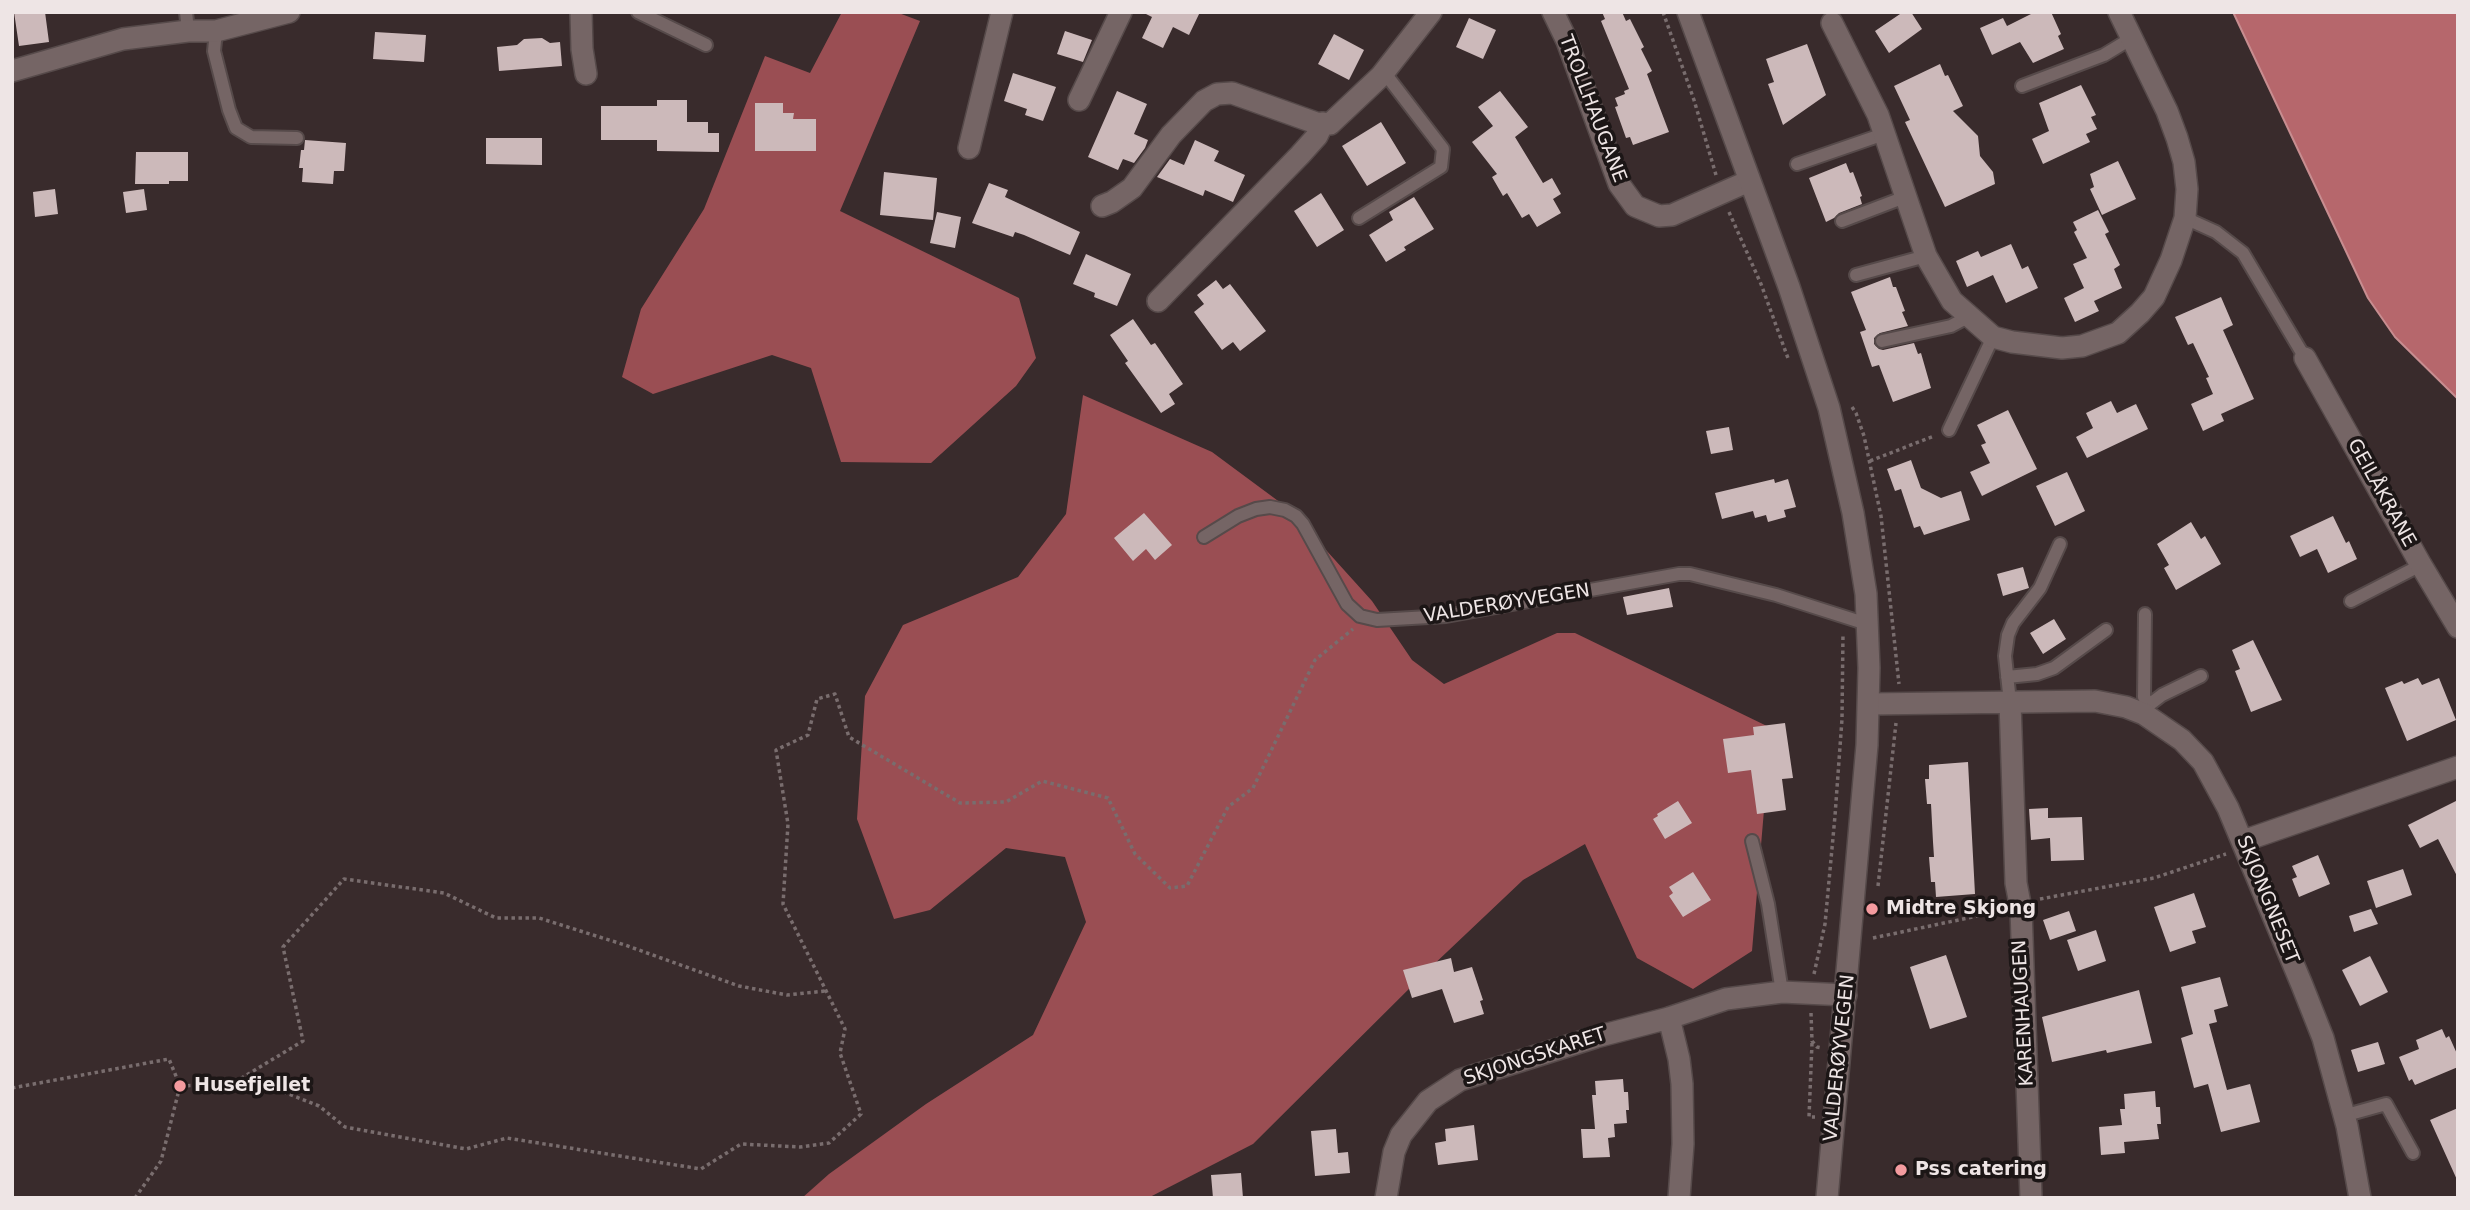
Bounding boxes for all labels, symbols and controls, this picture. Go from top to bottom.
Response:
street label: TROLLHAUGANE [1553,32,1631,186]
street label: GEILÅKRANE [2342,435,2420,551]
street label: VALDERØYVEGEN [1422,580,1592,628]
street label: SKJONGNESET [2231,833,2303,967]
place label: Midtre Skjong [1886,898,2036,920]
marker: Midtre Skjong [1864,901,1880,917]
street label: KARENHAUGEN [2009,939,2039,1087]
street label: VALDERØYVEGEN [1820,973,1860,1143]
street label: SKJONGSKARET [1461,1023,1609,1091]
place label: Husefjellet [194,1075,310,1097]
marker: Husefjellet [172,1078,188,1094]
place label: Pss catering [1915,1159,2047,1181]
marker: Pss catering [1893,1162,1909,1178]

